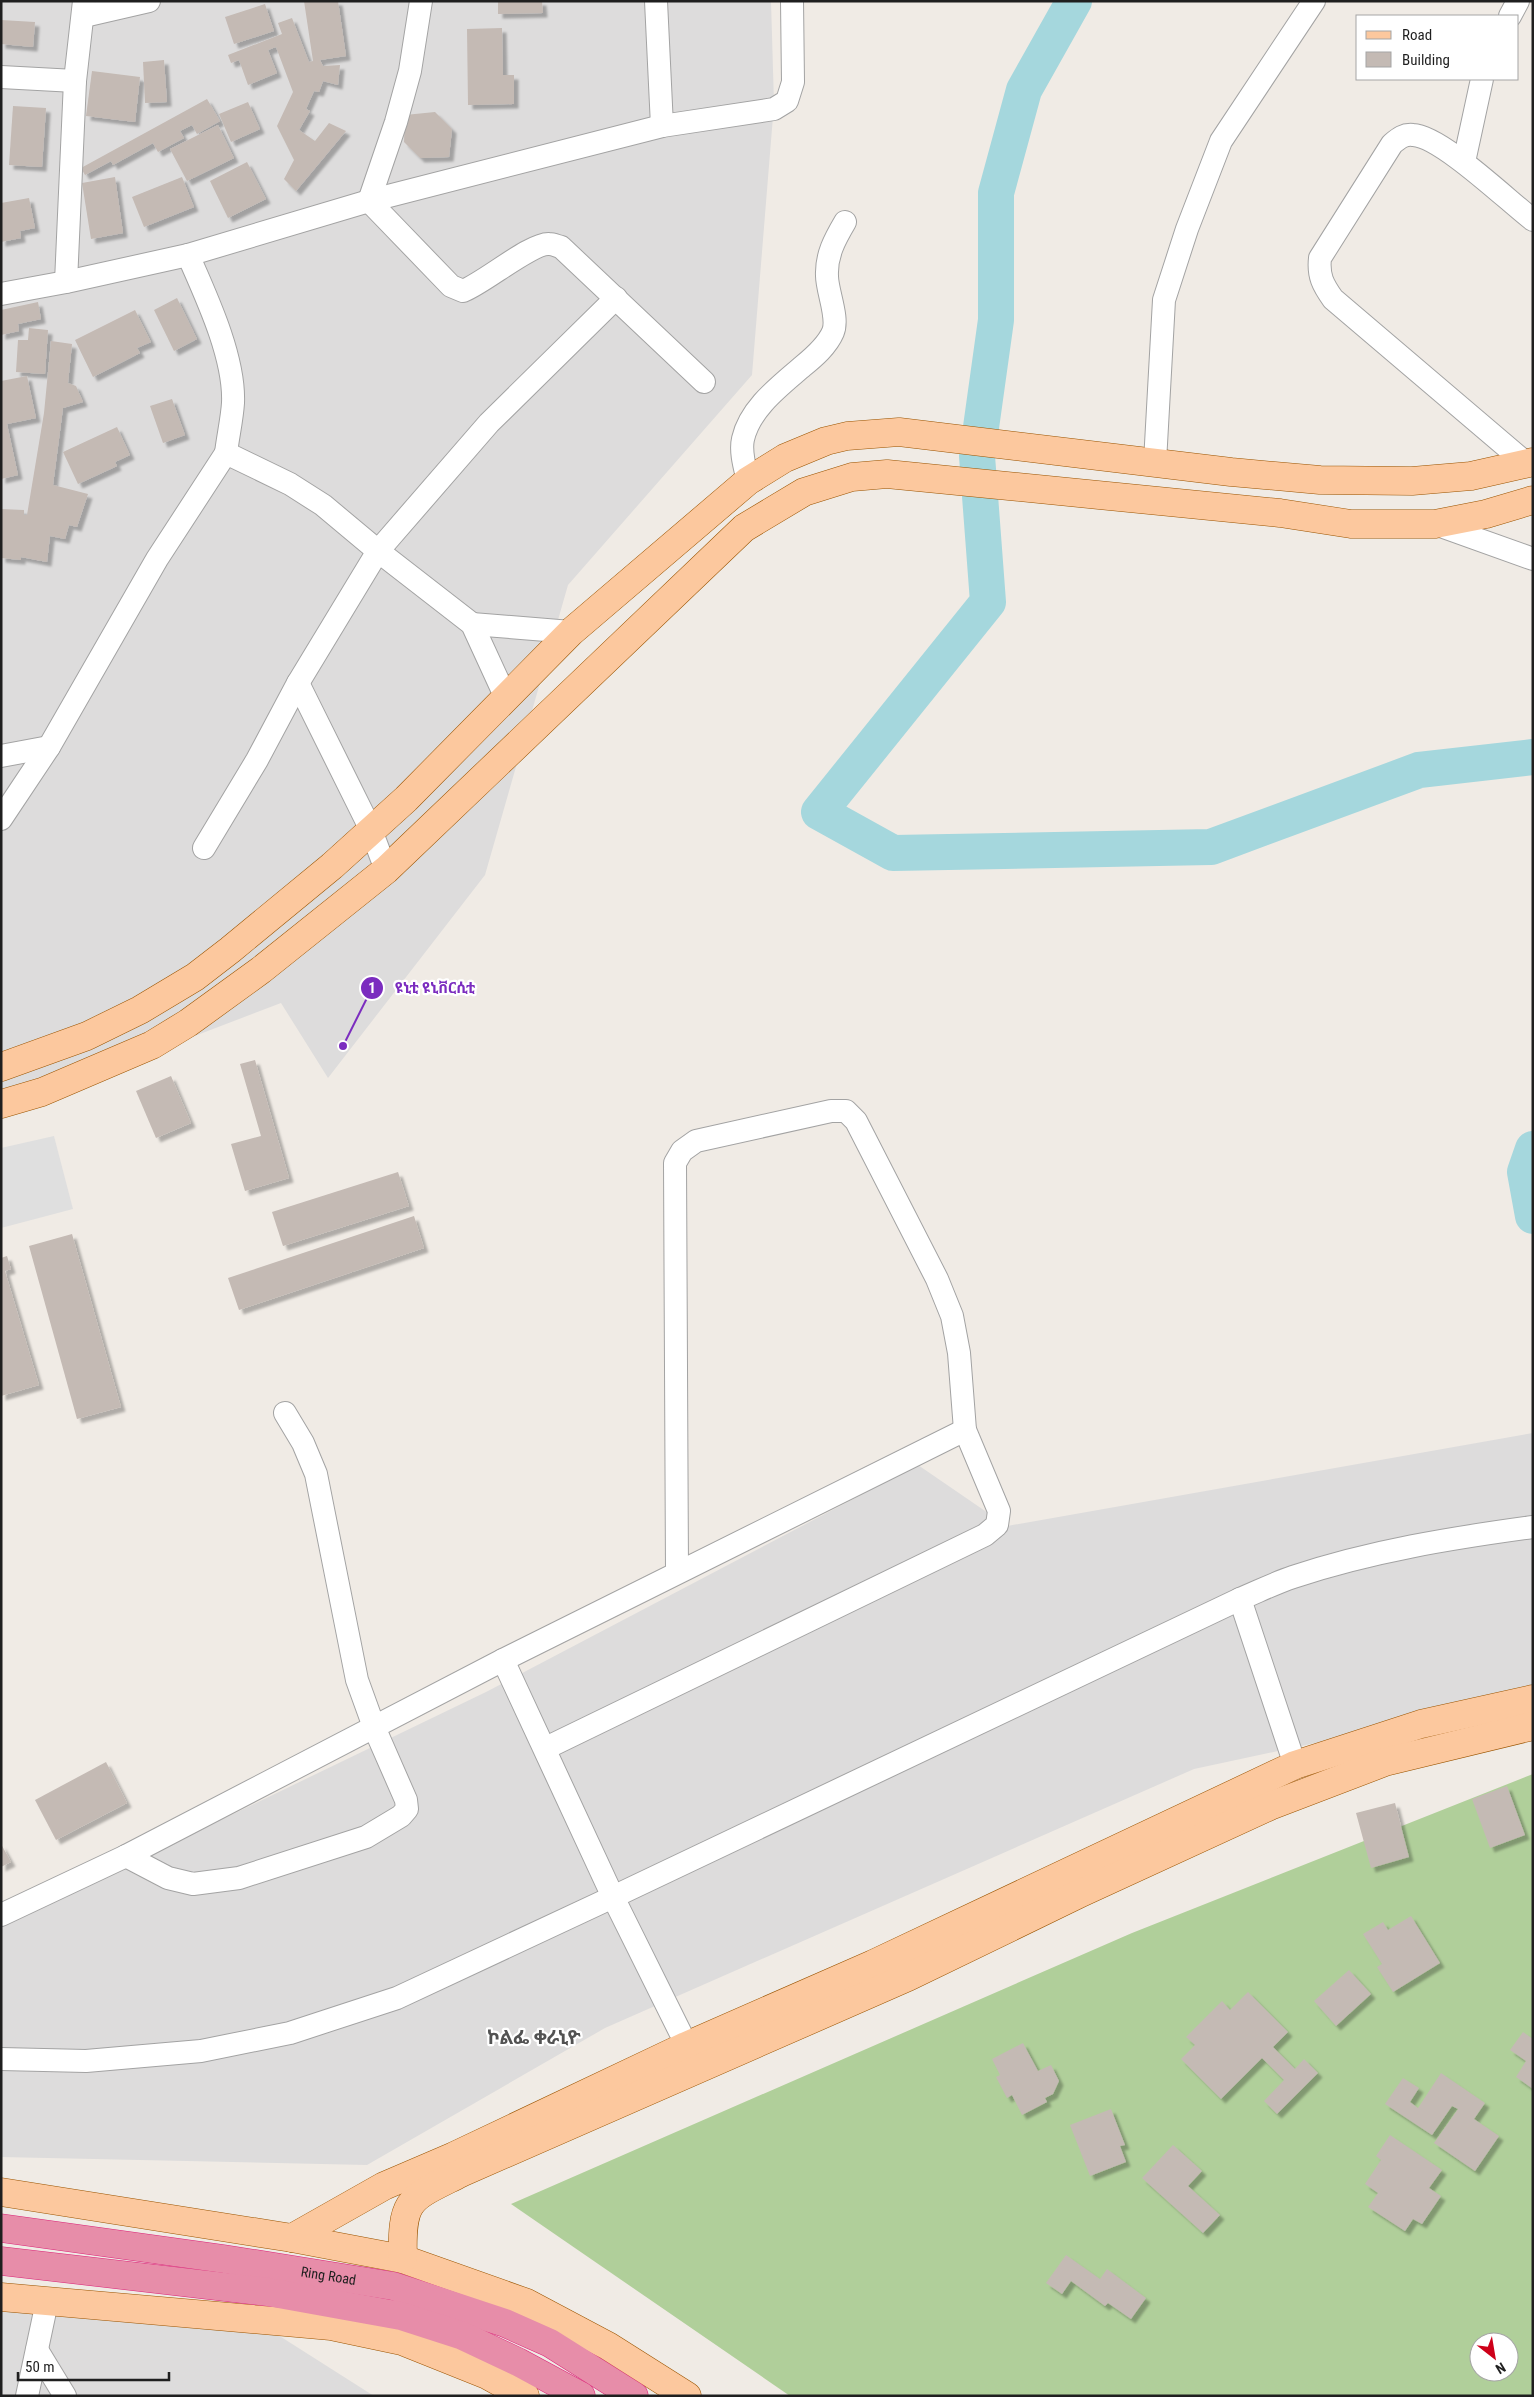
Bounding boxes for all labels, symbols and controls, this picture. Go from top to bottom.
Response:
legend [1356,15,1519,80]
text: Road [1402,26,1432,44]
text: Building [1402,51,1450,69]
callout: ዩኒቲ ዩኒቨርሲቲ [360,973,485,1003]
text: 1 [368,979,376,997]
text: ዩኒቲ ዩኒቨርሲቲ [395,979,476,997]
district label: ኮልፌ ቀራኒዮ [487,2026,581,2049]
street label: Ring Road [300,2263,357,2288]
north arrow [1469,2332,1519,2382]
scale bar [18,2350,169,2382]
text: 50 m [25,2358,55,2376]
text: N [1493,2359,1508,2377]

